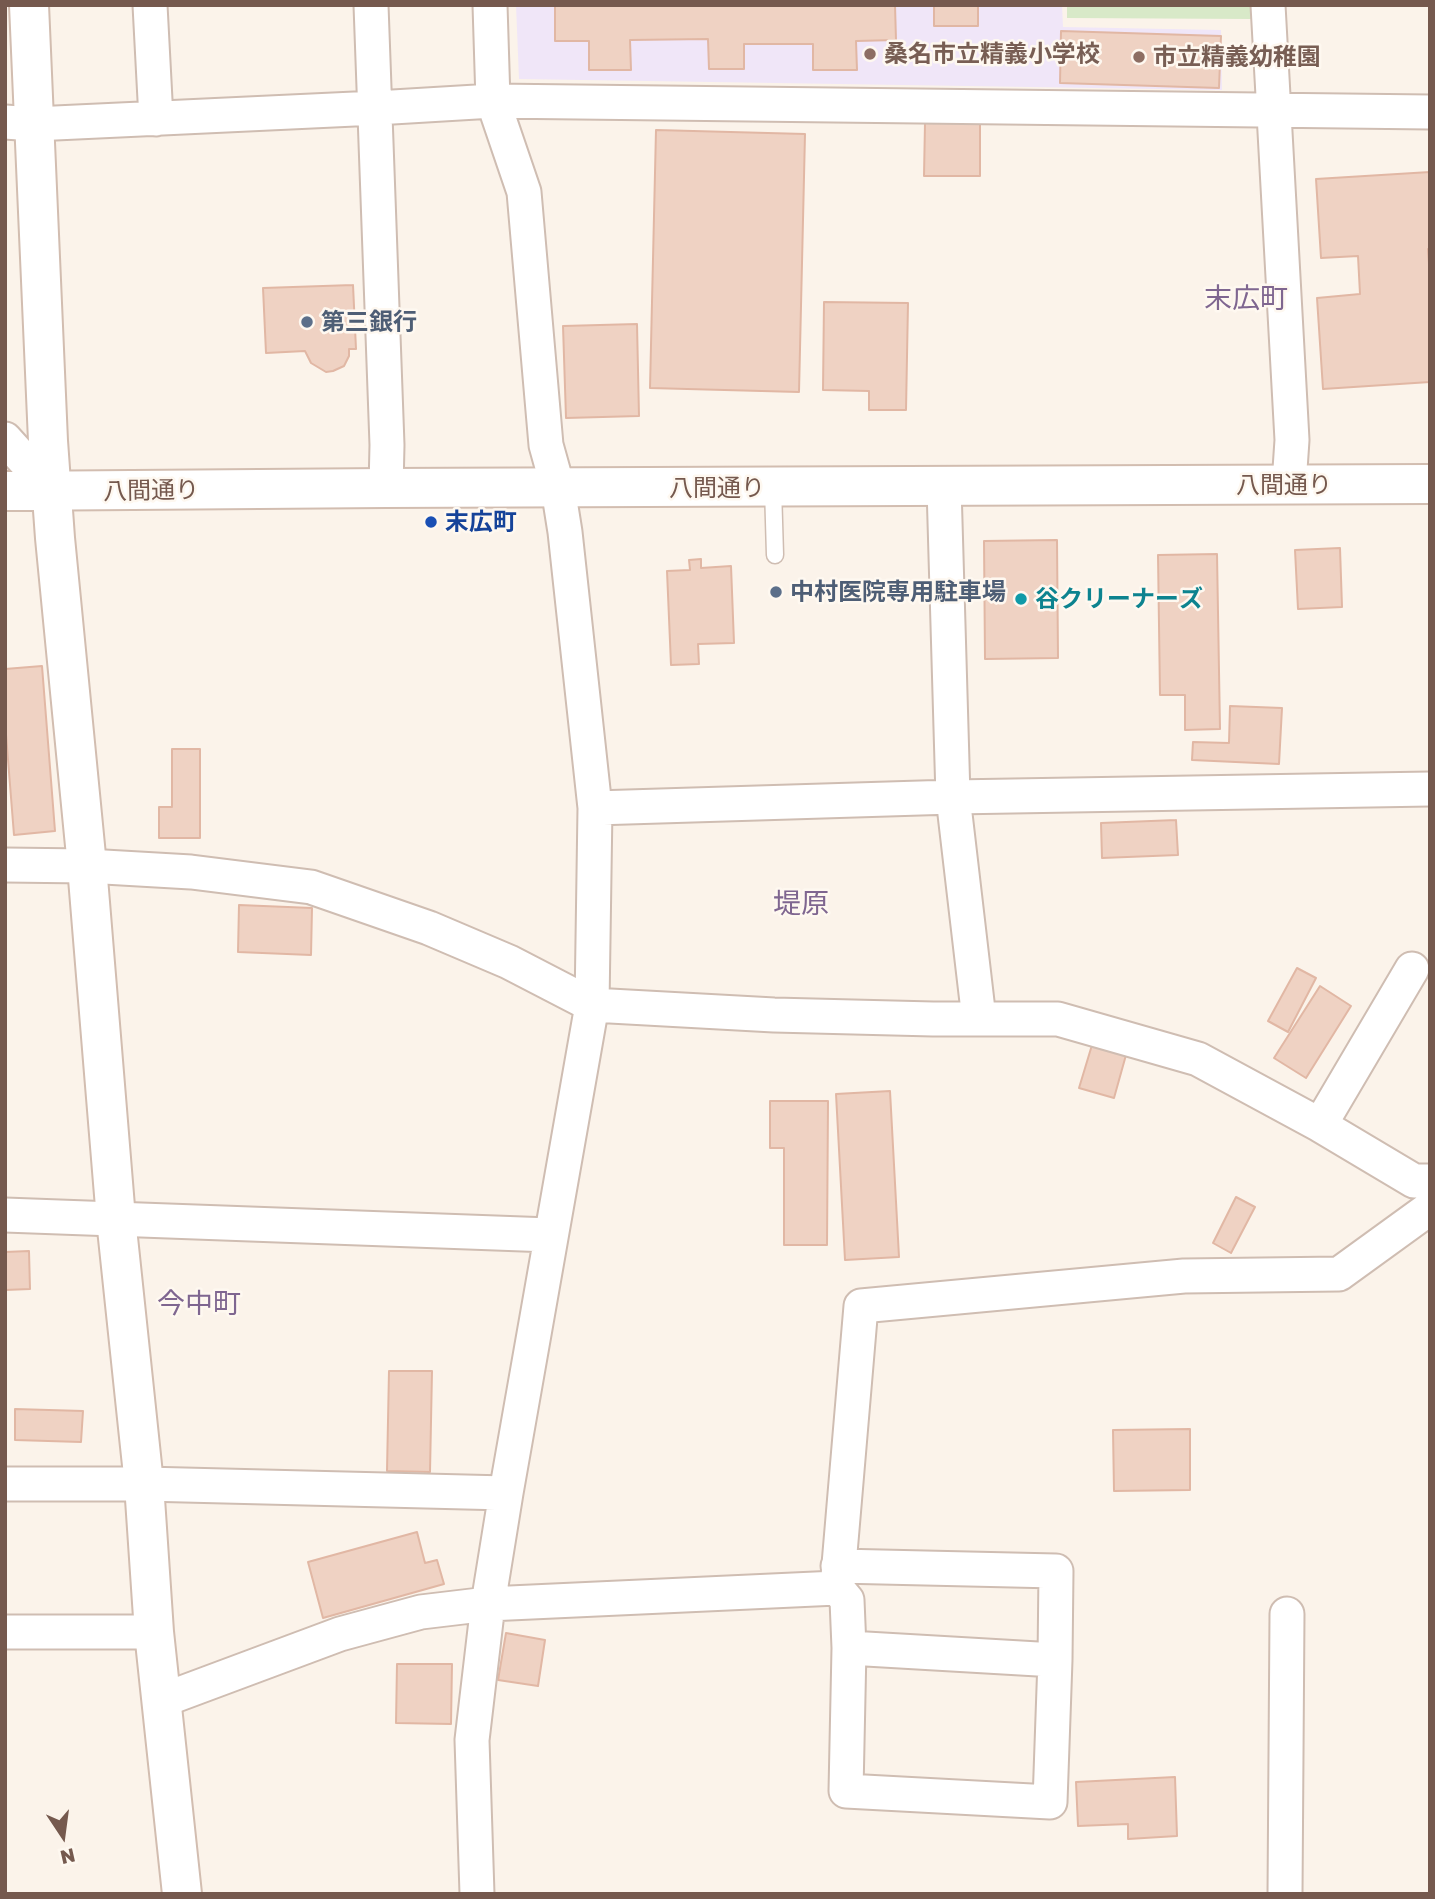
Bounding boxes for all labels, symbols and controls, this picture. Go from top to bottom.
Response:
place label: 桑名市立精義小学校 [884,40,1100,68]
place label: 市立精義幼稚園 [1153,43,1321,71]
marker: 桑名市立精義小学校 [862,46,878,62]
marker: 市立精義幼稚園 [1131,49,1147,65]
district label: 末広町 [1204,282,1288,316]
place label: 第三銀行 [321,308,417,336]
marker: 第三銀行 [299,314,315,330]
street label: 八間通り [1236,471,1332,499]
street label: 八間通り [669,474,765,502]
street label: 八間通り [103,476,199,506]
place label: 末広町 [445,508,517,536]
marker: 末広町 [423,514,439,530]
place label: 中村医院専用駐車場 [790,578,1006,606]
marker: 中村医院専用駐車場 [768,584,784,600]
place label: 谷クリーナーズ [1035,585,1203,613]
marker: 谷クリーナーズ [1013,591,1029,607]
district label: 堤原 [773,887,829,921]
district label: 今中町 [157,1287,241,1321]
north arrow [28,1801,98,1871]
text: N [58,1844,77,1870]

